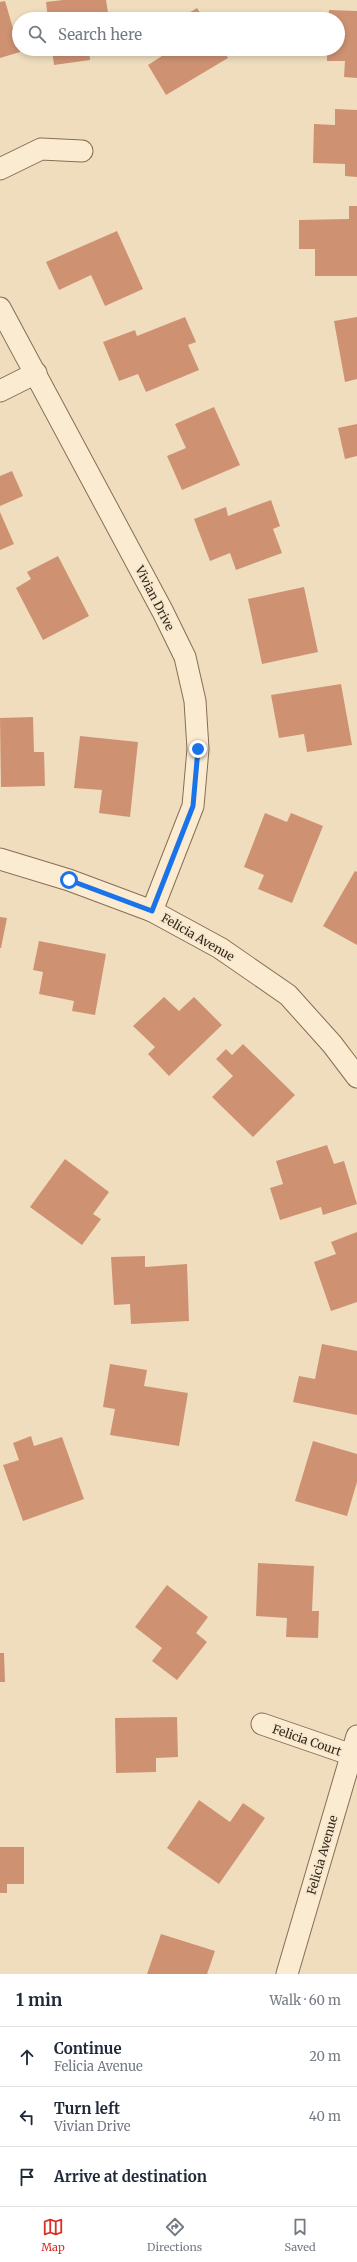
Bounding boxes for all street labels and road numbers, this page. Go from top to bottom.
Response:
street label: Vivian Drive [132,562,178,633]
street label: Felicia Avenue [159,910,237,964]
street label: Felicia Court [270,1721,344,1759]
street label: Felicia Avenue [303,1814,341,1896]

